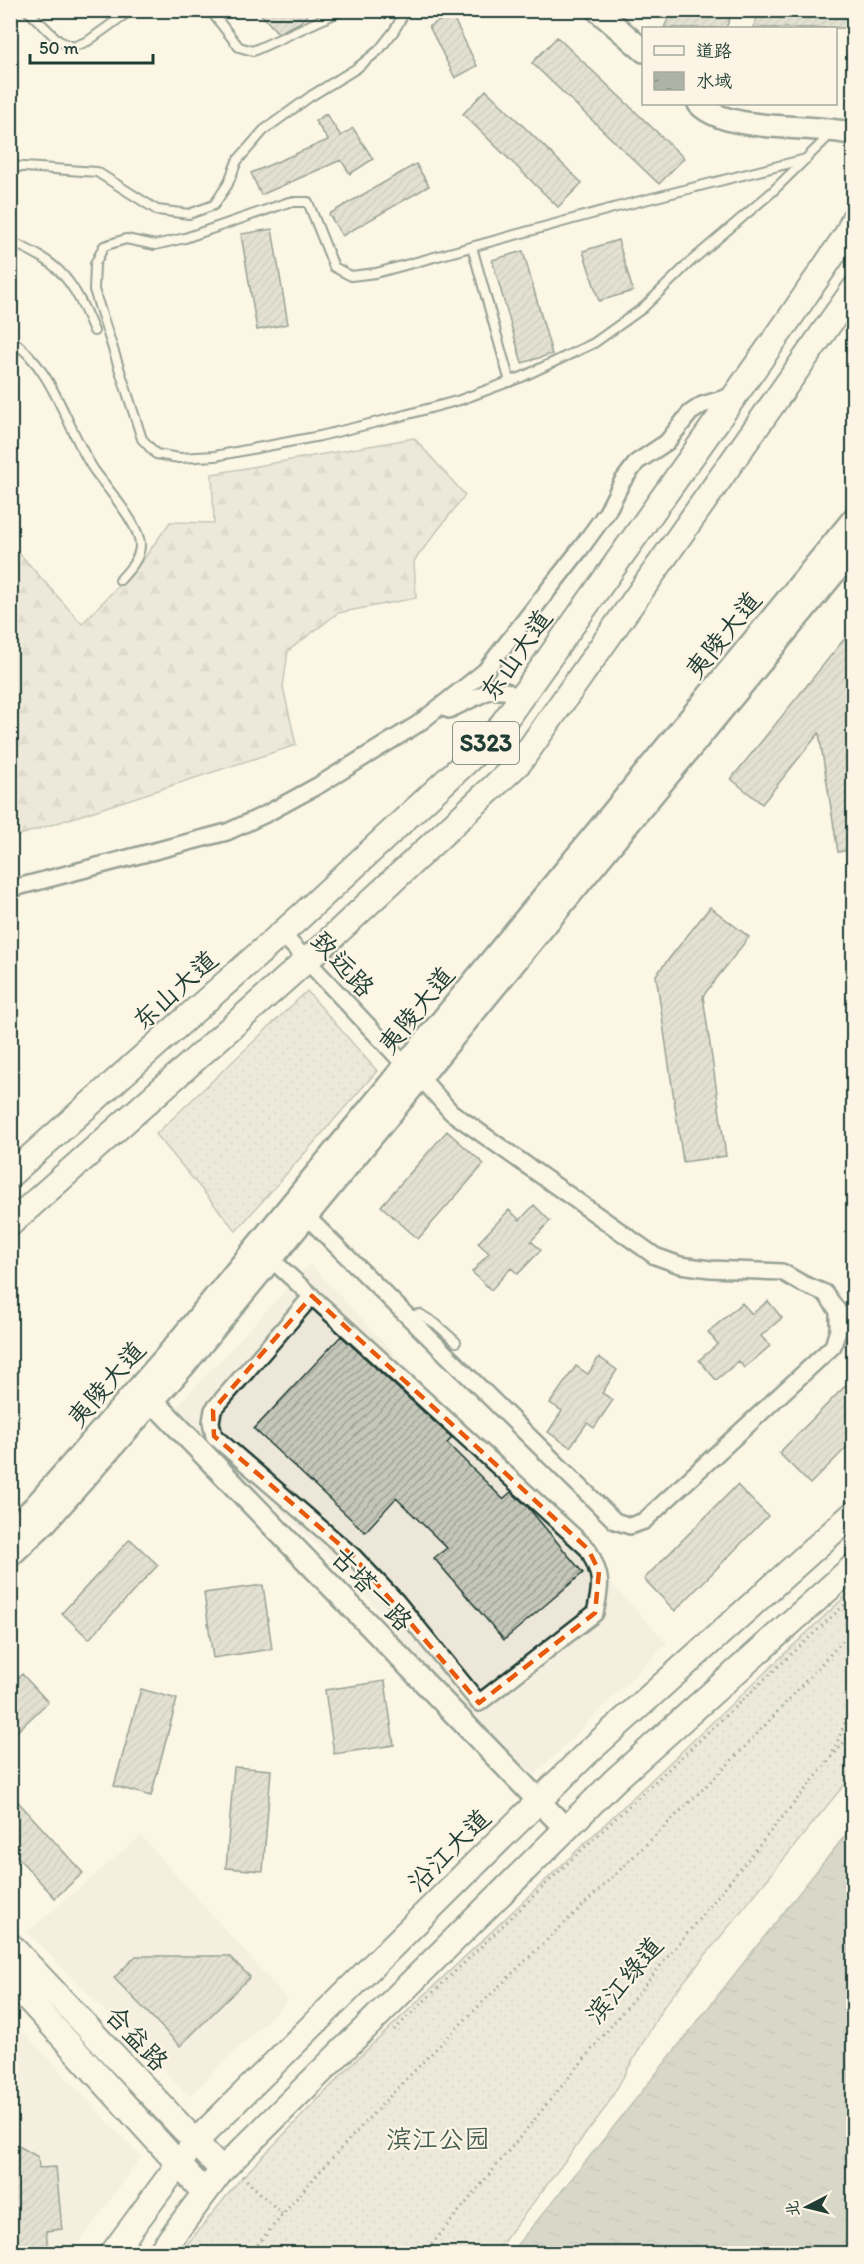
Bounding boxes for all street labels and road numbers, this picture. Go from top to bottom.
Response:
street label: 夷陵大道 [678,585,768,685]
street label: 东山大道 [473,603,559,707]
road number: S323 [453,722,519,764]
street label: 致远路 [305,925,381,1003]
street label: 东山大道 [126,943,224,1037]
street label: 夷陵大道 [371,960,461,1060]
street label: 夷陵大道 [60,1334,152,1434]
street label: 古塔一路 [324,1540,420,1638]
street label: 沿江大道 [401,1802,497,1898]
street label: 滨江绿道 [578,1930,670,2030]
street label: 合益路 [99,1999,175,2077]

